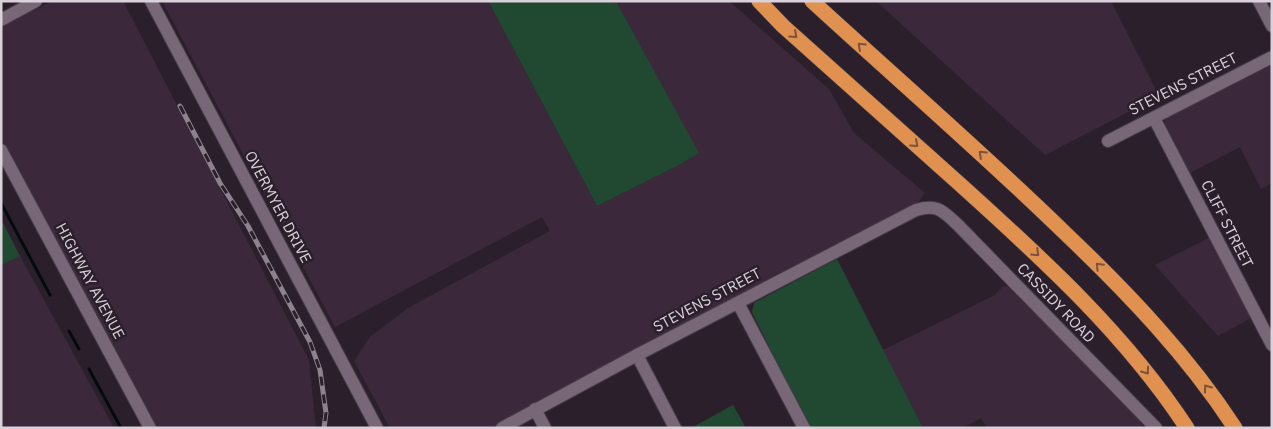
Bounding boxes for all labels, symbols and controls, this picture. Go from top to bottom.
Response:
one-way arrow [789,30,798,39]
one-way arrow [857,43,866,52]
street label: STEVENS STREET [1125,48,1241,119]
one-way arrow [909,138,918,147]
street label: OVERMYER DRIVE [241,147,316,266]
one-way arrow [979,151,988,160]
street label: CLIFF STREET [1197,177,1258,271]
street label: HIGHWAY AVENUE [52,220,129,342]
one-way arrow [1030,247,1039,256]
street label: CASSIDY ROAD [1013,259,1099,347]
street label: STEVENS STREET [650,263,764,336]
one-way arrow [1096,263,1105,272]
one-way arrow [1140,366,1150,375]
one-way arrow [1204,385,1212,394]

